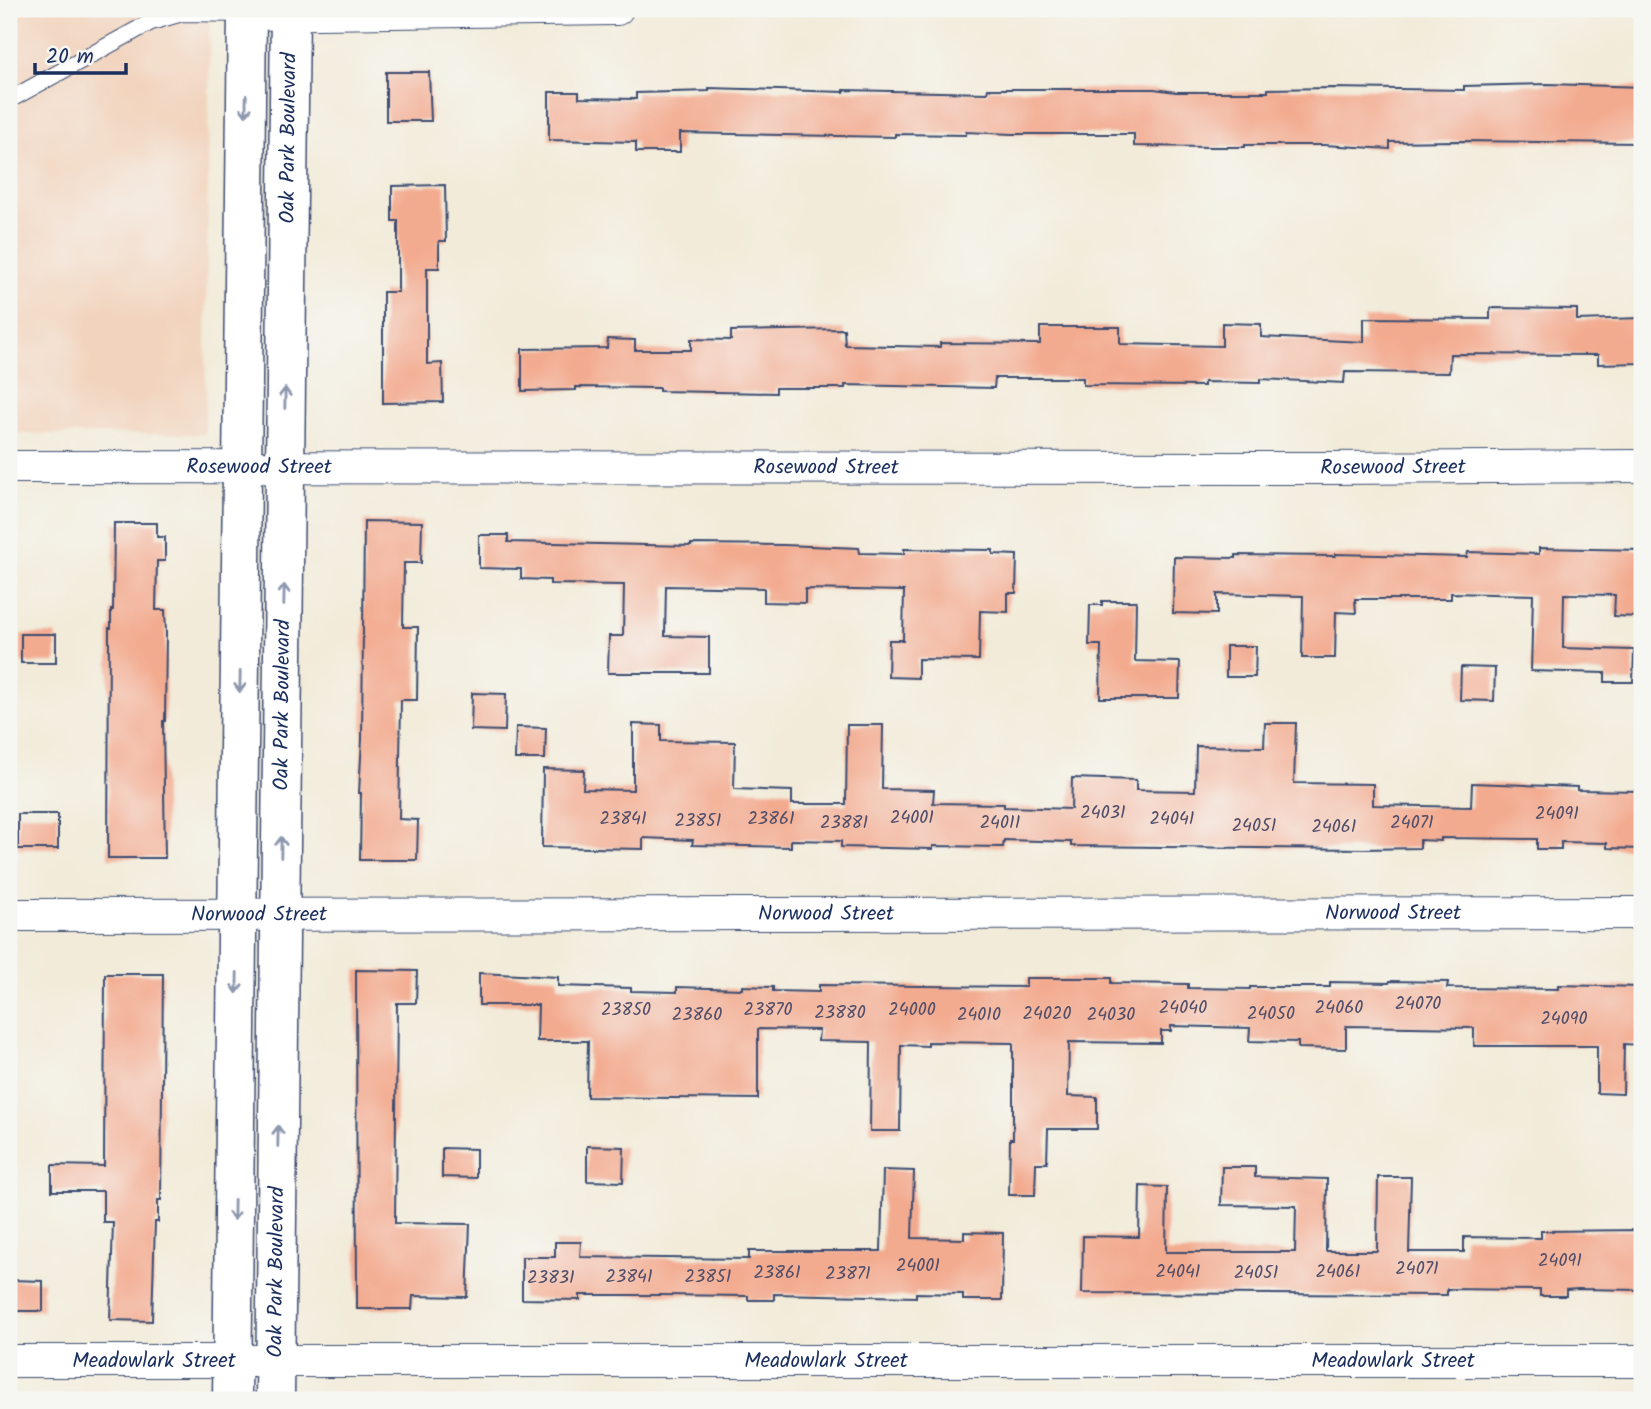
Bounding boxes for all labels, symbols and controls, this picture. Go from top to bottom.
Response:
scale bar [35,32,126,76]
text: 20 m [46,41,94,74]
street label: Oak Park Boulevard [271,52,306,224]
one-way arrow [239,95,253,118]
one-way arrow [279,387,292,410]
street label: Rosewood Street [186,451,333,484]
street label: Rosewood Street [753,451,900,484]
street label: Rosewood Street [1320,451,1467,485]
one-way arrow [277,584,291,607]
street label: Oak Park Boulevard [265,619,300,791]
one-way arrow [233,670,247,693]
house number: 24031 [1080,799,1126,828]
house number: 24091 [1535,800,1579,829]
house number: 24001 [890,804,934,833]
house number: 23841 [599,805,647,834]
house number: 23861 [747,805,795,834]
house number: 24041 [1150,805,1194,834]
house number: 23851 [675,807,721,836]
house number: 23881 [820,809,868,838]
house number: 24011 [980,809,1020,838]
house number: 24071 [1390,809,1434,838]
house number: 24051 [1232,812,1276,841]
house number: 24061 [1311,813,1357,842]
one-way arrow [274,836,288,859]
street label: Norwood Street [758,897,895,931]
street label: Norwood Street [1325,897,1462,930]
street label: Norwood Street [191,898,328,931]
one-way arrow [230,971,244,994]
house number: 24070 [1395,990,1441,1019]
house number: 24040 [1159,994,1207,1023]
house number: 24060 [1315,994,1363,1023]
house number: 23850 [601,996,651,1025]
house number: 23870 [744,996,792,1025]
house number: 24000 [888,996,936,1025]
house number: 23880 [814,999,866,1028]
house number: 24020 [1023,1000,1071,1029]
house number: 24050 [1247,1000,1295,1029]
house number: 23860 [672,1001,722,1030]
house number: 24010 [957,1001,1001,1030]
house number: 24030 [1087,1001,1135,1030]
house number: 24090 [1540,1005,1588,1034]
one-way arrow [271,1125,284,1148]
street label: Oak Park Boulevard [259,1186,294,1358]
one-way arrow [227,1198,241,1221]
house number: 24091 [1538,1247,1582,1276]
house number: 24001 [896,1252,940,1281]
house number: 24071 [1395,1255,1439,1284]
house number: 24041 [1156,1258,1200,1287]
house number: 24061 [1315,1258,1361,1287]
house number: 23861 [753,1259,801,1288]
house number: 24051 [1234,1259,1278,1288]
house number: 23871 [825,1260,871,1289]
house number: 23841 [605,1263,653,1292]
house number: 23851 [685,1263,731,1292]
house number: 23831 [527,1264,575,1293]
street label: Meadowlark Street [72,1345,237,1378]
street label: Meadowlark Street [744,1345,909,1378]
street label: Meadowlark Street [1311,1345,1476,1378]

